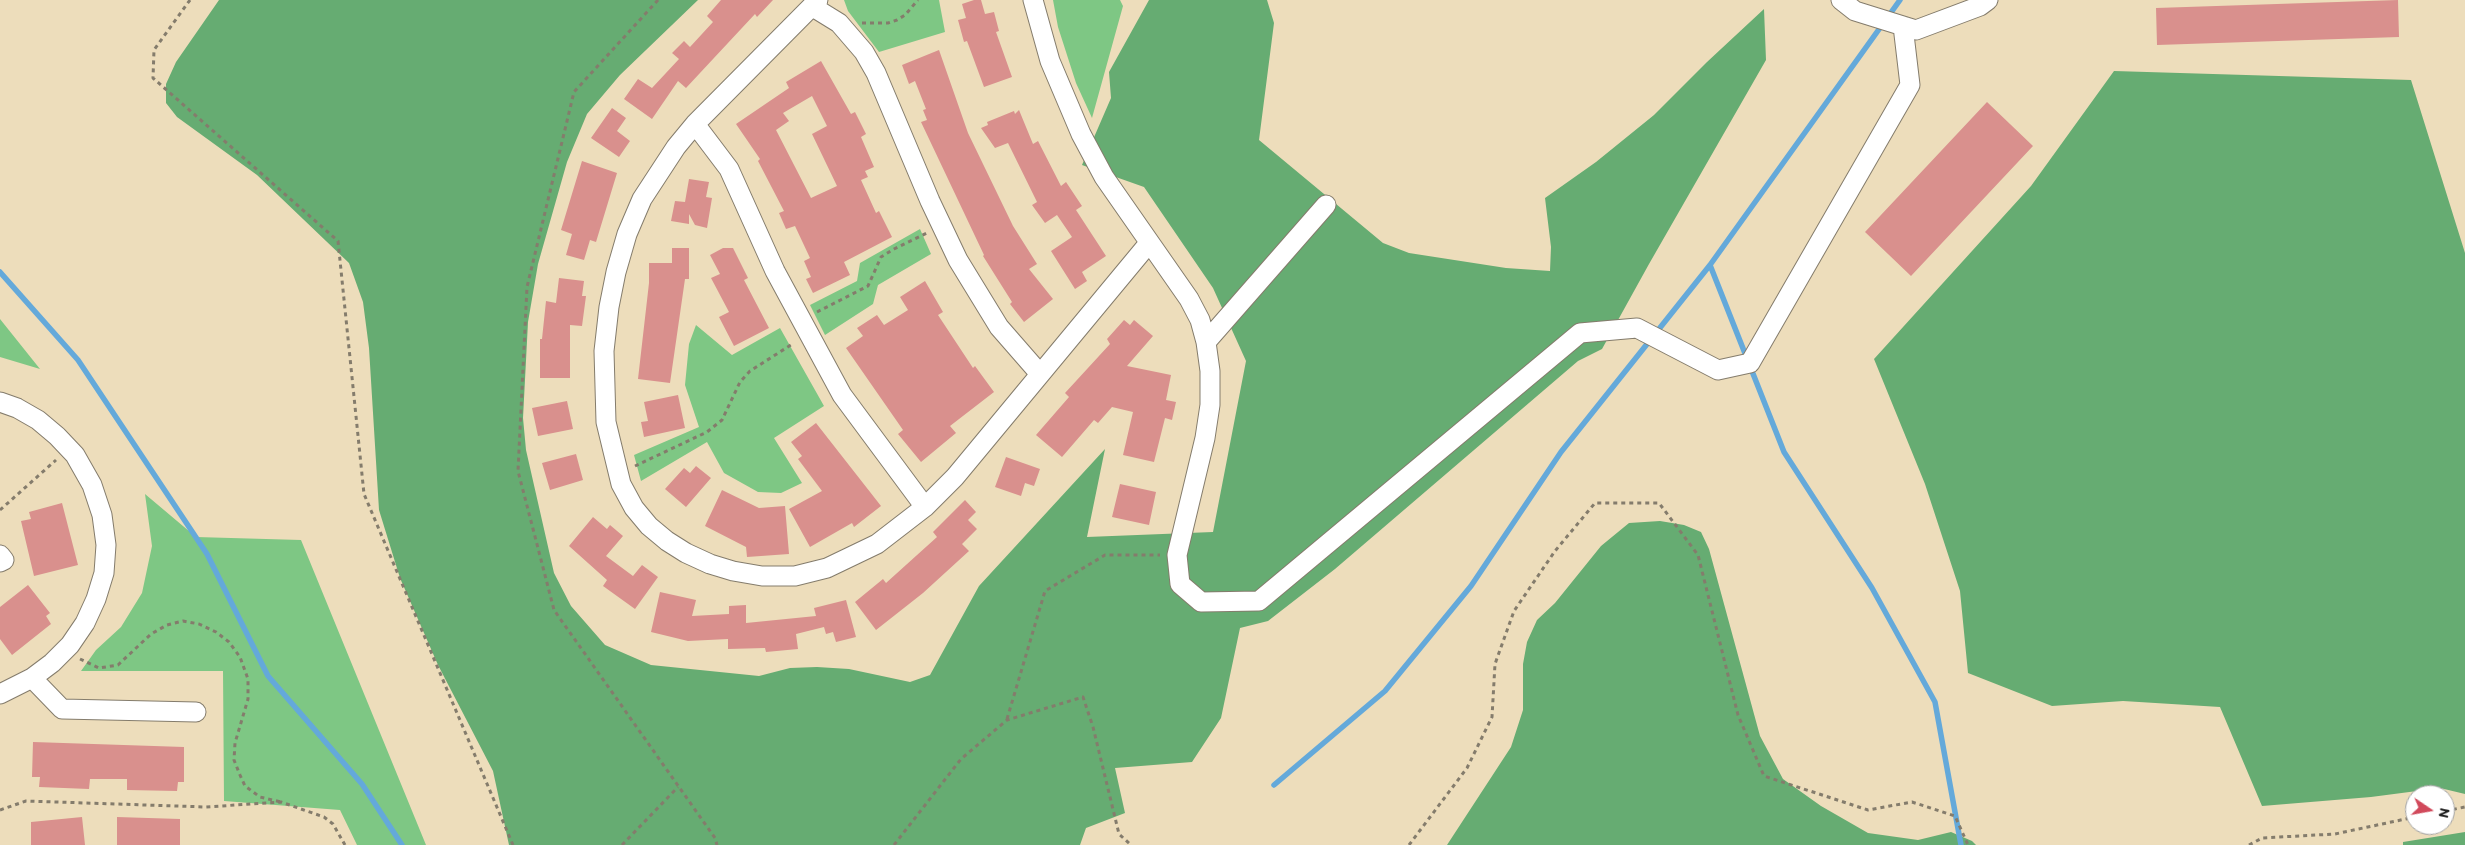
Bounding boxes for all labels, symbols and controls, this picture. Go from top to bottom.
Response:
north arrow [2405,785,2455,835]
text: N [2435,807,2453,819]

